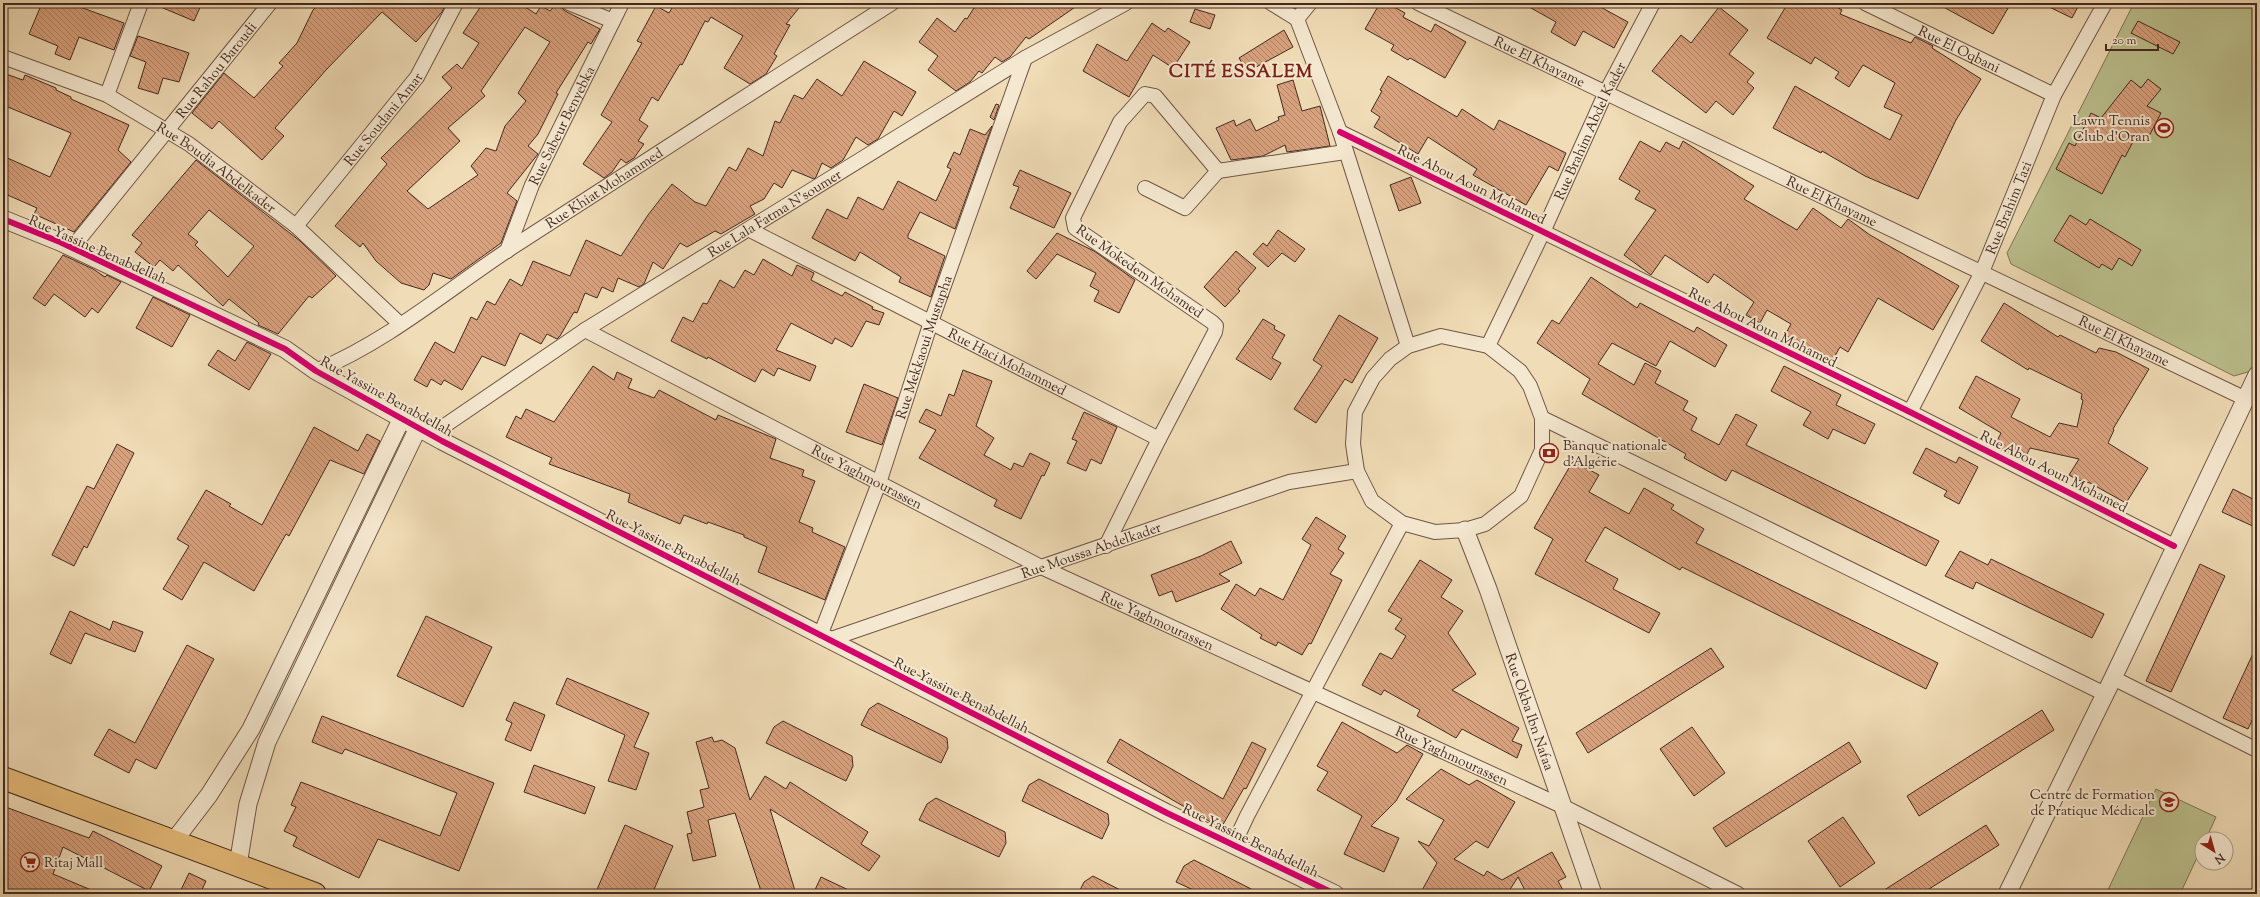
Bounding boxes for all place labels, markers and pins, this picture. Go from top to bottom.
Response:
place label: Lawn Tennis Club d'Oran [2072,112,2150,148]
sports icon: Lawn Tennis Club d'Oran [2153,117,2175,139]
place label: Banque nationale d'Algérie [1563,437,1668,473]
bank icon: Banque nationale d'Algérie [1538,442,1560,464]
place label: Centre de Formation de Pratique Médicale [2030,786,2155,822]
school or university icon: Centre de Formation de Pratique Médicale [2158,791,2180,813]
supermarket icon: Ritaj Mall [19,851,41,873]
place label: Ritaj Mall [44,854,103,874]

